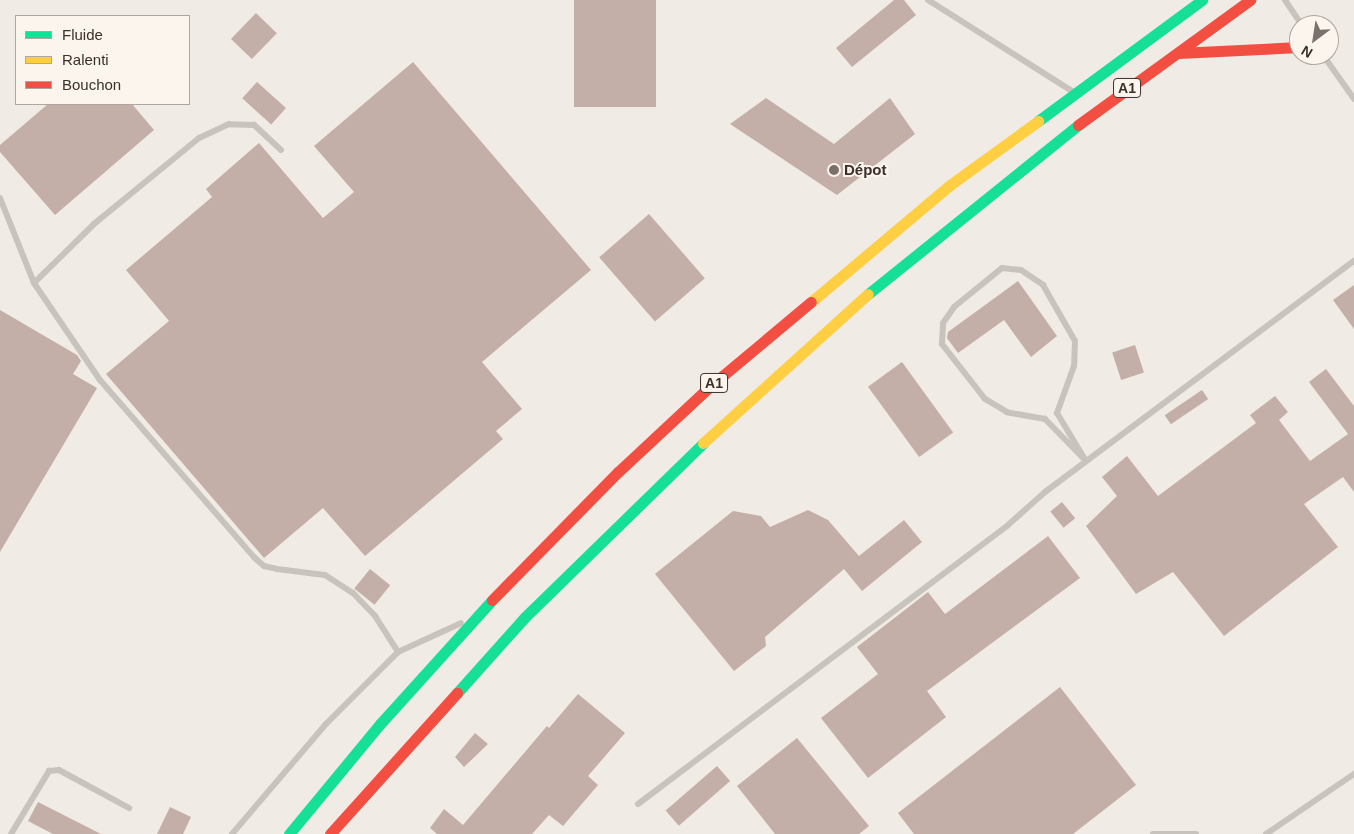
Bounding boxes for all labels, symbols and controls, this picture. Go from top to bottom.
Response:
legend [15,15,190,105]
north arrow [1289,15,1339,65]
text: Fluide [62,26,103,43]
text: N [1298,43,1315,61]
text: Ralenti [62,51,109,68]
text: Bouchon [62,76,121,93]
road number: A1 [1112,76,1142,100]
place label: Dépot [844,161,886,179]
marker: Dépot [828,164,840,176]
road number: A1 [699,372,729,394]

